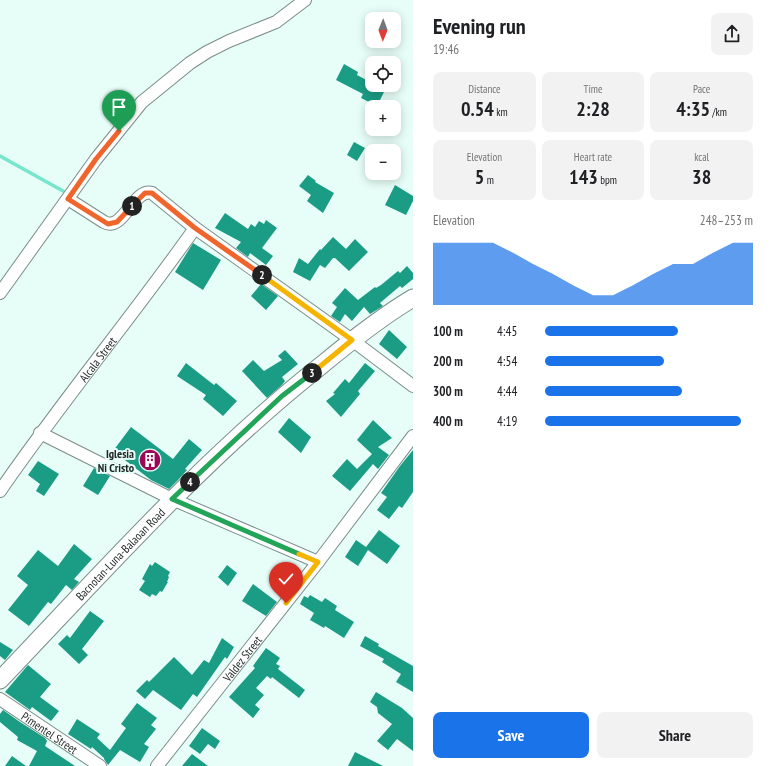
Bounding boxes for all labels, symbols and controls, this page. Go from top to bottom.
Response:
north arrow [365,12,401,48]
map controls [365,12,401,180]
text: Evening run [433,12,526,40]
button: share [711,13,753,55]
text: 19:46 [433,41,459,58]
button: locate [365,56,401,92]
text: Distance [468,82,501,96]
text: Time [583,82,603,96]
text: Pace [693,82,710,96]
pin [102,90,136,131]
icon: arrive [108,96,130,118]
text: 0.54 [461,96,494,122]
text: 2:28 [576,96,610,122]
text: 4:35 [676,96,710,122]
button: + [365,100,401,136]
text: km [494,105,508,119]
text: /km [710,105,727,119]
button: − [365,144,401,180]
text: Elevation [467,150,502,164]
text: Heart rate [574,150,612,164]
text: kcal [694,150,709,164]
text: 5 [475,164,484,190]
text: 143 [569,164,598,190]
text: 38 [692,164,711,190]
text: m [484,173,494,187]
text: bpm [598,173,617,187]
pin: 1 [122,196,142,216]
text: 1 [129,199,135,213]
text: Elevation [433,212,475,229]
text: 248–253 m [700,212,753,229]
pin: 2 [252,265,272,285]
text: 2 [259,268,265,282]
text: 100 m [433,323,463,340]
text: 4:45 [497,323,517,340]
street label: Alcala Street [75,333,120,384]
text: 200 m [433,353,463,370]
text: 4:54 [497,353,517,370]
pin: 3 [302,363,322,383]
text: 3 [309,366,315,380]
text: 300 m [433,383,463,400]
text: 4:44 [497,383,517,400]
text: 400 m [433,413,463,430]
text: 4:19 [497,413,517,430]
place label: Iglesia Ni Cristo [98,446,135,475]
building icon: Iglesia Ni Cristo [137,447,163,473]
pin: 4 [180,472,200,492]
text: 4 [187,475,193,489]
street label: Bacnotan-Luna-Balaoan Road [72,505,168,603]
pin [269,562,303,603]
icon: check [275,568,297,590]
street label: Valdez Street [219,632,265,685]
street label: Pimentel Street [19,708,81,757]
button: Save [433,712,589,758]
button: Share [597,712,753,758]

